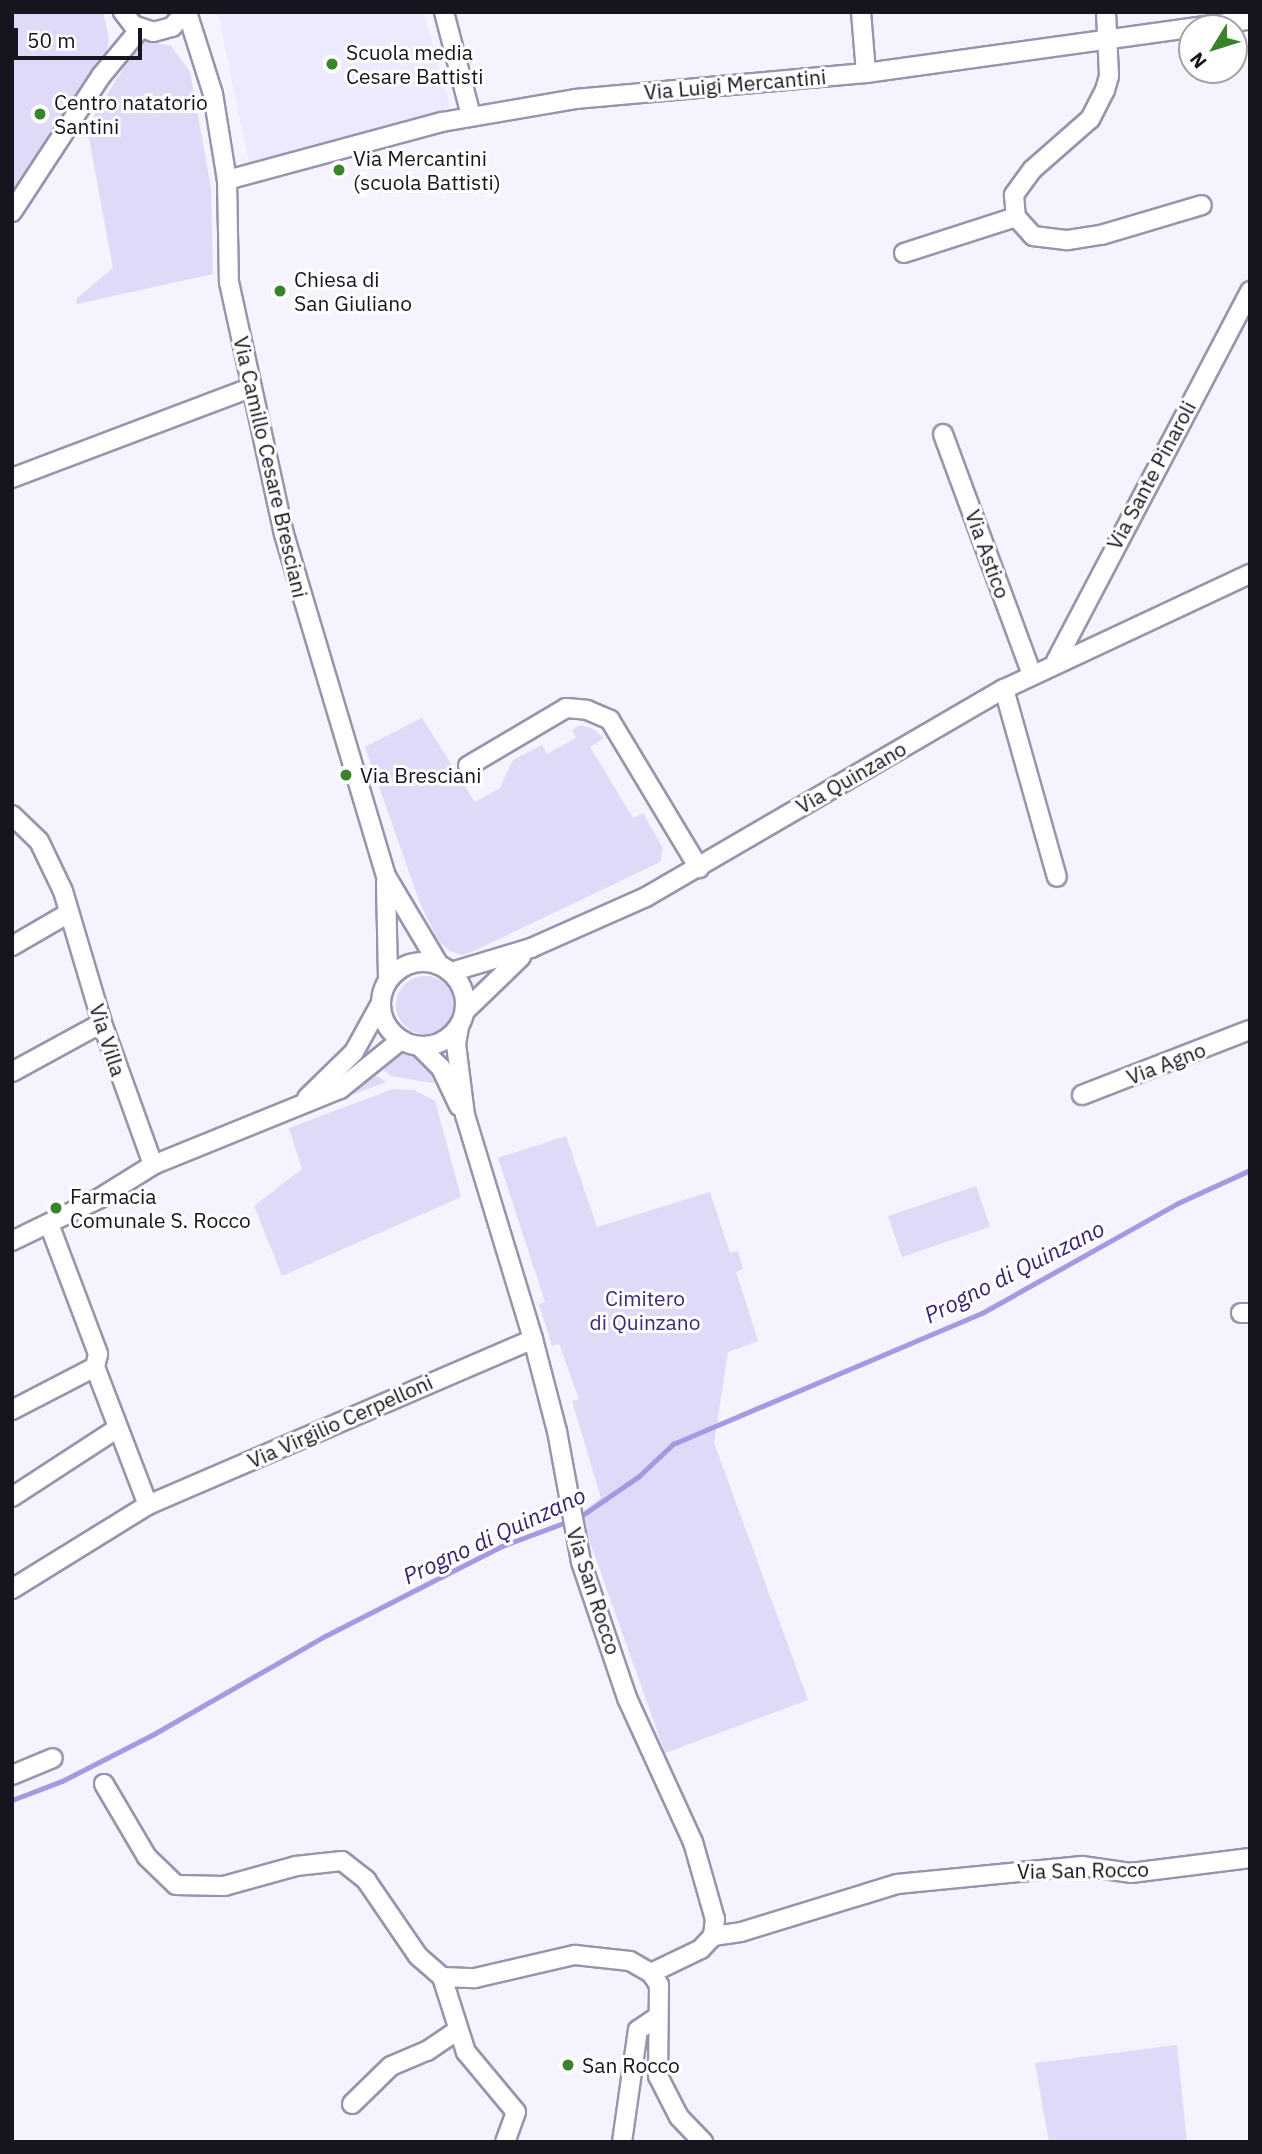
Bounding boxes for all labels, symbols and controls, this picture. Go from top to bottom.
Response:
scale bar [18,14,145,58]
north arrow [1178,14,1248,84]
text: 50 m [27,26,76,54]
place label: Scuola media Cesare Battisti [346,39,484,89]
text: N [1184,48,1212,74]
marker: Scuola media Cesare Battisti [324,56,340,72]
street label: Via Luigi Mercantini [643,63,827,105]
place label: Centro natatorio Santini [54,89,208,139]
marker: Centro natatorio Santini [32,106,48,122]
place label: Via Mercantini (scuola Battisti) [353,145,501,195]
marker: Via Mercantini (scuola Battisti) [331,162,347,178]
place label: Chiesa di San Giuliano [294,266,412,316]
marker: Chiesa di San Giuliano [272,283,288,299]
street label: Via Camillo Cesare Bresciani [229,334,313,600]
street label: Via Sante Pinaroli [1101,396,1201,554]
street label: Via Astico [960,506,1016,602]
street label: Via Quinzano [792,735,910,819]
place label: Via Bresciani [360,762,481,788]
marker: Via Bresciani [338,767,354,783]
street label: Via Villa [84,1001,132,1079]
street label: Via Agno [1123,1036,1209,1090]
place label: Farmacia Comunale S. Rocco [70,1183,251,1233]
marker: Farmacia Comunale S. Rocco [48,1200,64,1216]
water label: Progno di Quinzano [919,1214,1109,1328]
park label: Cimitero di Quinzano [589,1285,701,1335]
street label: Via Virgilio Cerpelloni [244,1369,436,1473]
water label: Progno di Quinzano [398,1480,590,1590]
street label: Via San Rocco [562,1524,626,1658]
street label: Via San Rocco [1017,1856,1149,1884]
place label: San Rocco [582,2052,680,2078]
marker: San Rocco [560,2057,576,2073]

